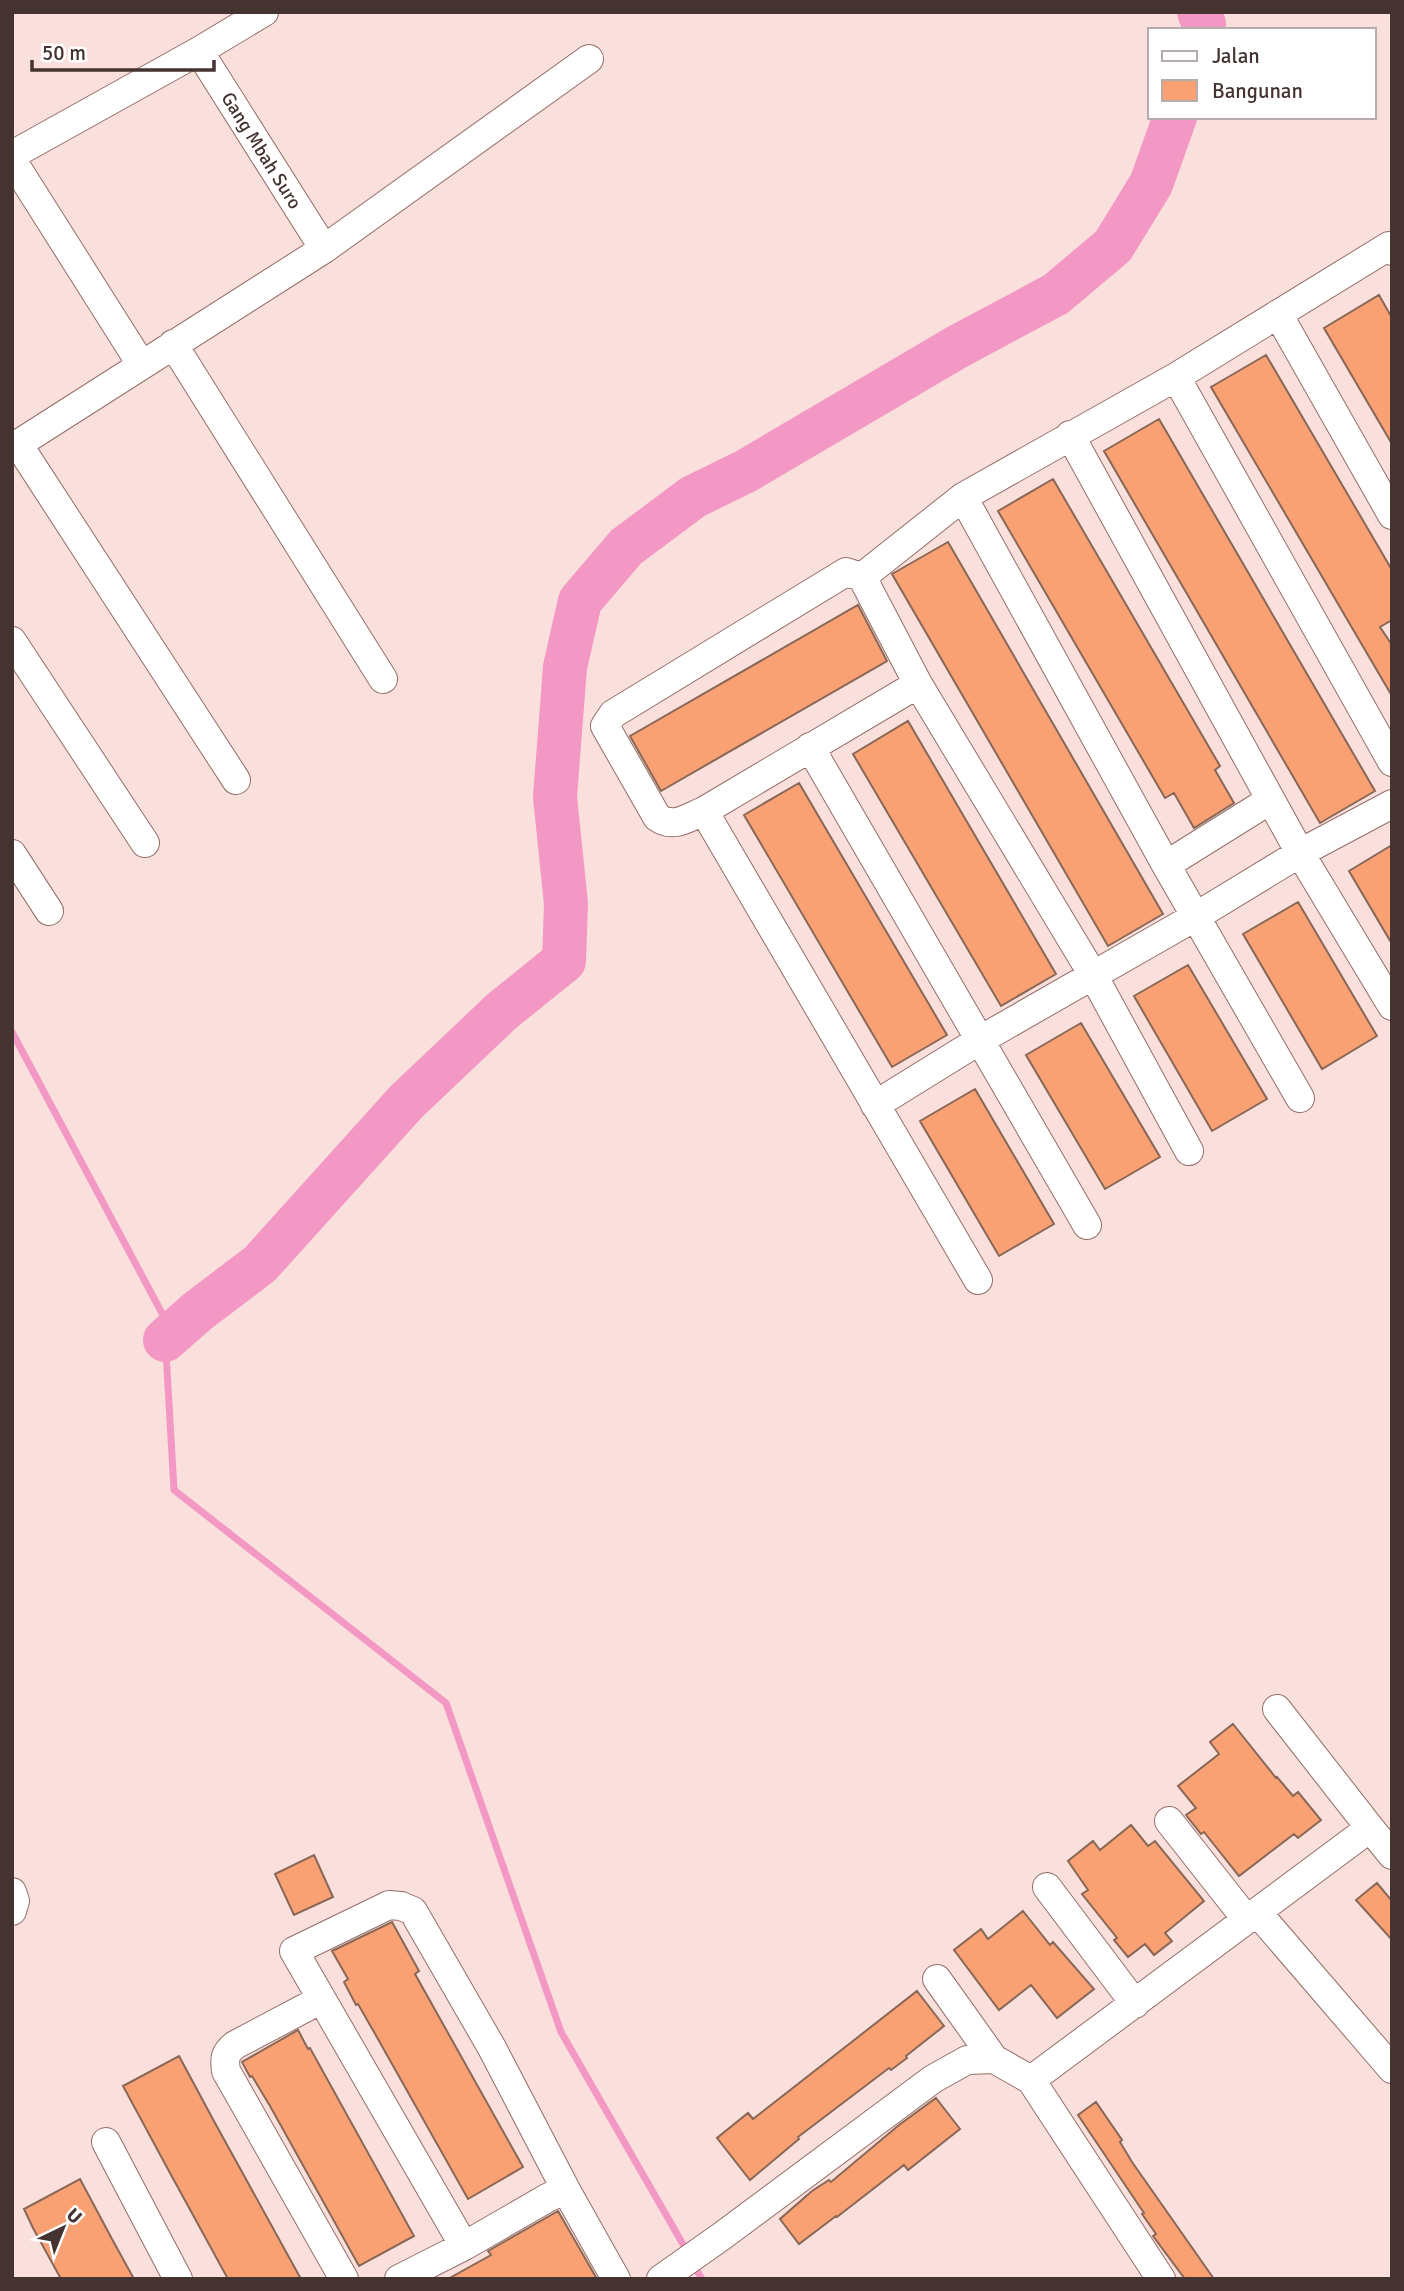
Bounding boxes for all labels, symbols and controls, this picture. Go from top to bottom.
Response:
scale bar [32,28,214,72]
legend [1148,28,1376,119]
text: 50 m [42,40,86,66]
text: Jalan [1212,43,1260,69]
text: Bangunan [1212,78,1303,104]
street label: Gang Mbah Suro [216,88,307,214]
north arrow [28,2193,98,2263]
text: U [61,2203,87,2229]

